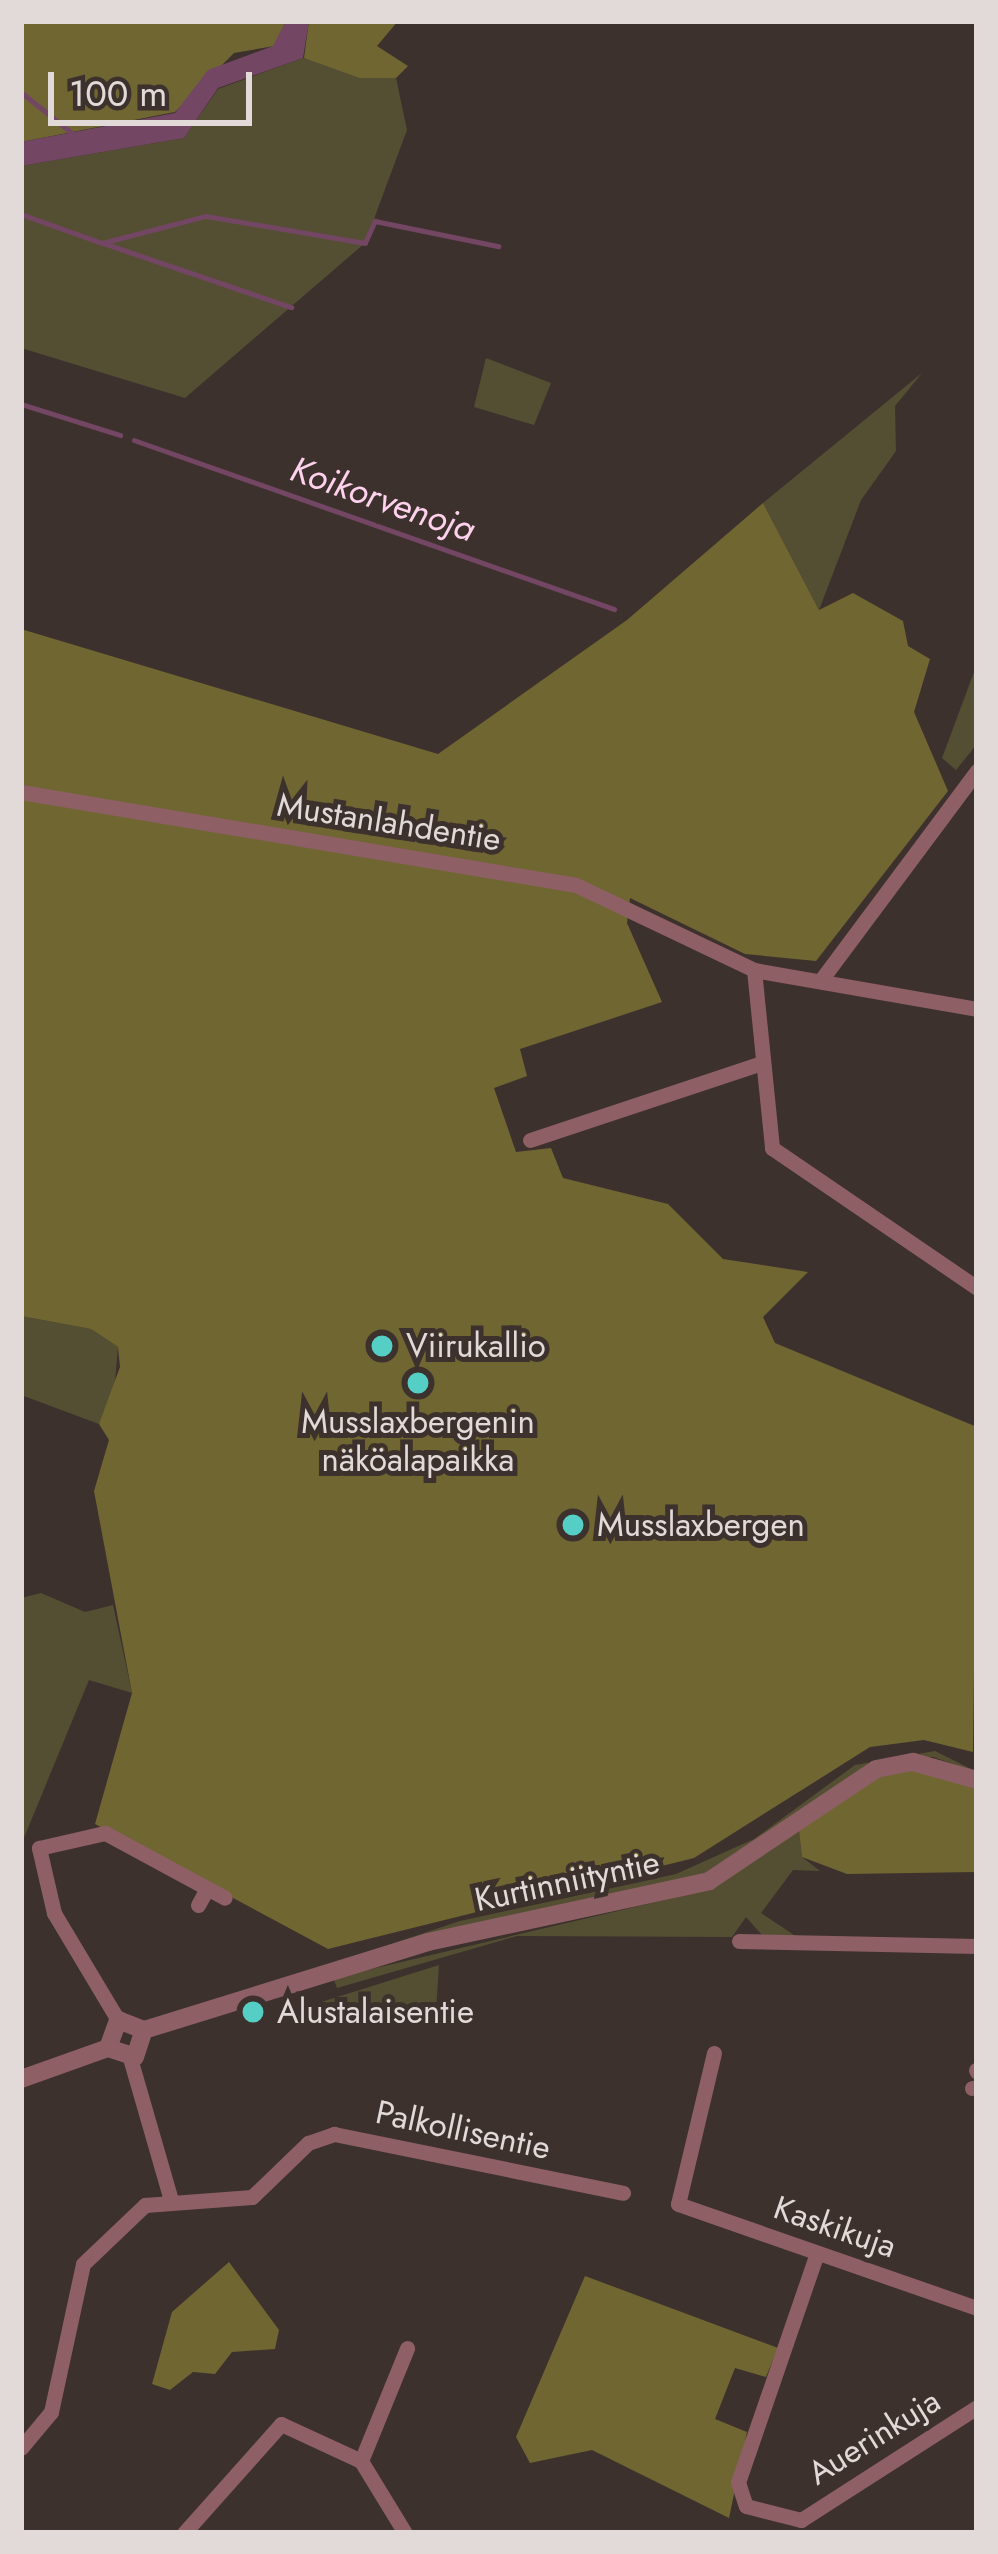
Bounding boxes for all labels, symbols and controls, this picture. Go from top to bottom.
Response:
scale bar [54,48,258,122]
text: 100 m [69,67,167,119]
water label: Koikorvenoja [285,447,481,551]
street label: Mustanlahdentie [274,785,504,859]
place label: Viirukallio [406,1326,546,1366]
marker: Viirukallio [369,1333,395,1359]
marker: Musslaxbergenin näköalapaikka [405,1370,431,1396]
place label: Musslaxbergenin näköalapaikka [301,1402,535,1480]
place label: Musslaxbergen [597,1505,805,1545]
marker: Musslaxbergen [560,1512,586,1538]
street label: Kurtinniityntie [471,1842,663,1920]
place label: Alustalaisentie [277,1992,474,2032]
marker: Alustalaisentie [240,1999,266,2025]
street label: Palkollisentie [372,2092,554,2168]
street label: Kaskikuja [769,2188,901,2266]
street label: Auerinkuja [801,2381,947,2493]

